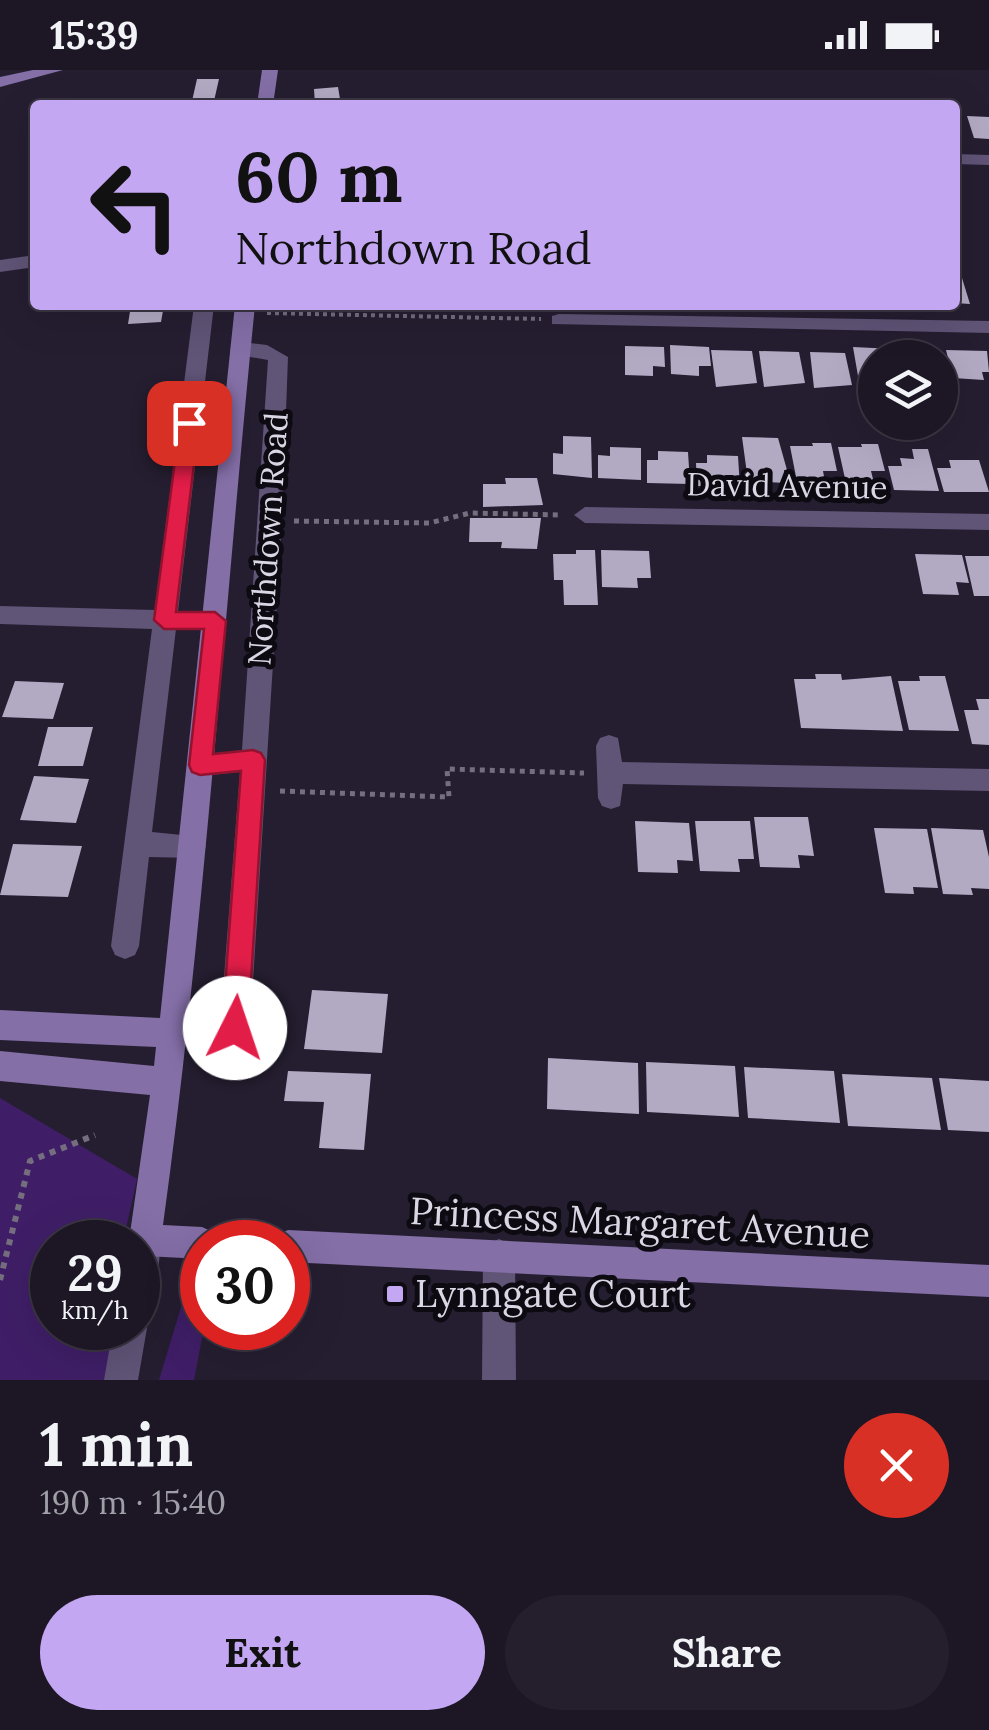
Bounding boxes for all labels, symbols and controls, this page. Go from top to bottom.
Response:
text: 15:39 [50,11,139,59]
text: 60 m [235,132,403,221]
icon: left [70,140,200,270]
text: Northdown Road [235,219,592,276]
map controls [858,340,958,440]
button: layers [858,340,958,440]
pin [147,381,232,466]
icon: arrive [162,396,217,451]
street label: Northdown Road [238,411,297,667]
street label: David Avenue [686,463,888,508]
position arrow [183,976,287,1080]
street label: Princess Margaret Avenue [409,1186,871,1259]
speed limit sign: 30 [180,1220,310,1350]
text: 29 [67,1241,123,1305]
place label: Lynngate Court [415,1269,691,1318]
marker: Lynngate Court [384,1283,406,1305]
text: km/h [61,1294,129,1326]
text: 1 min [40,1406,193,1482]
button: close [844,1413,949,1518]
text: 190 m · 15:40 [40,1482,226,1523]
button: Exit [40,1595,485,1710]
button: Share [505,1595,949,1710]

